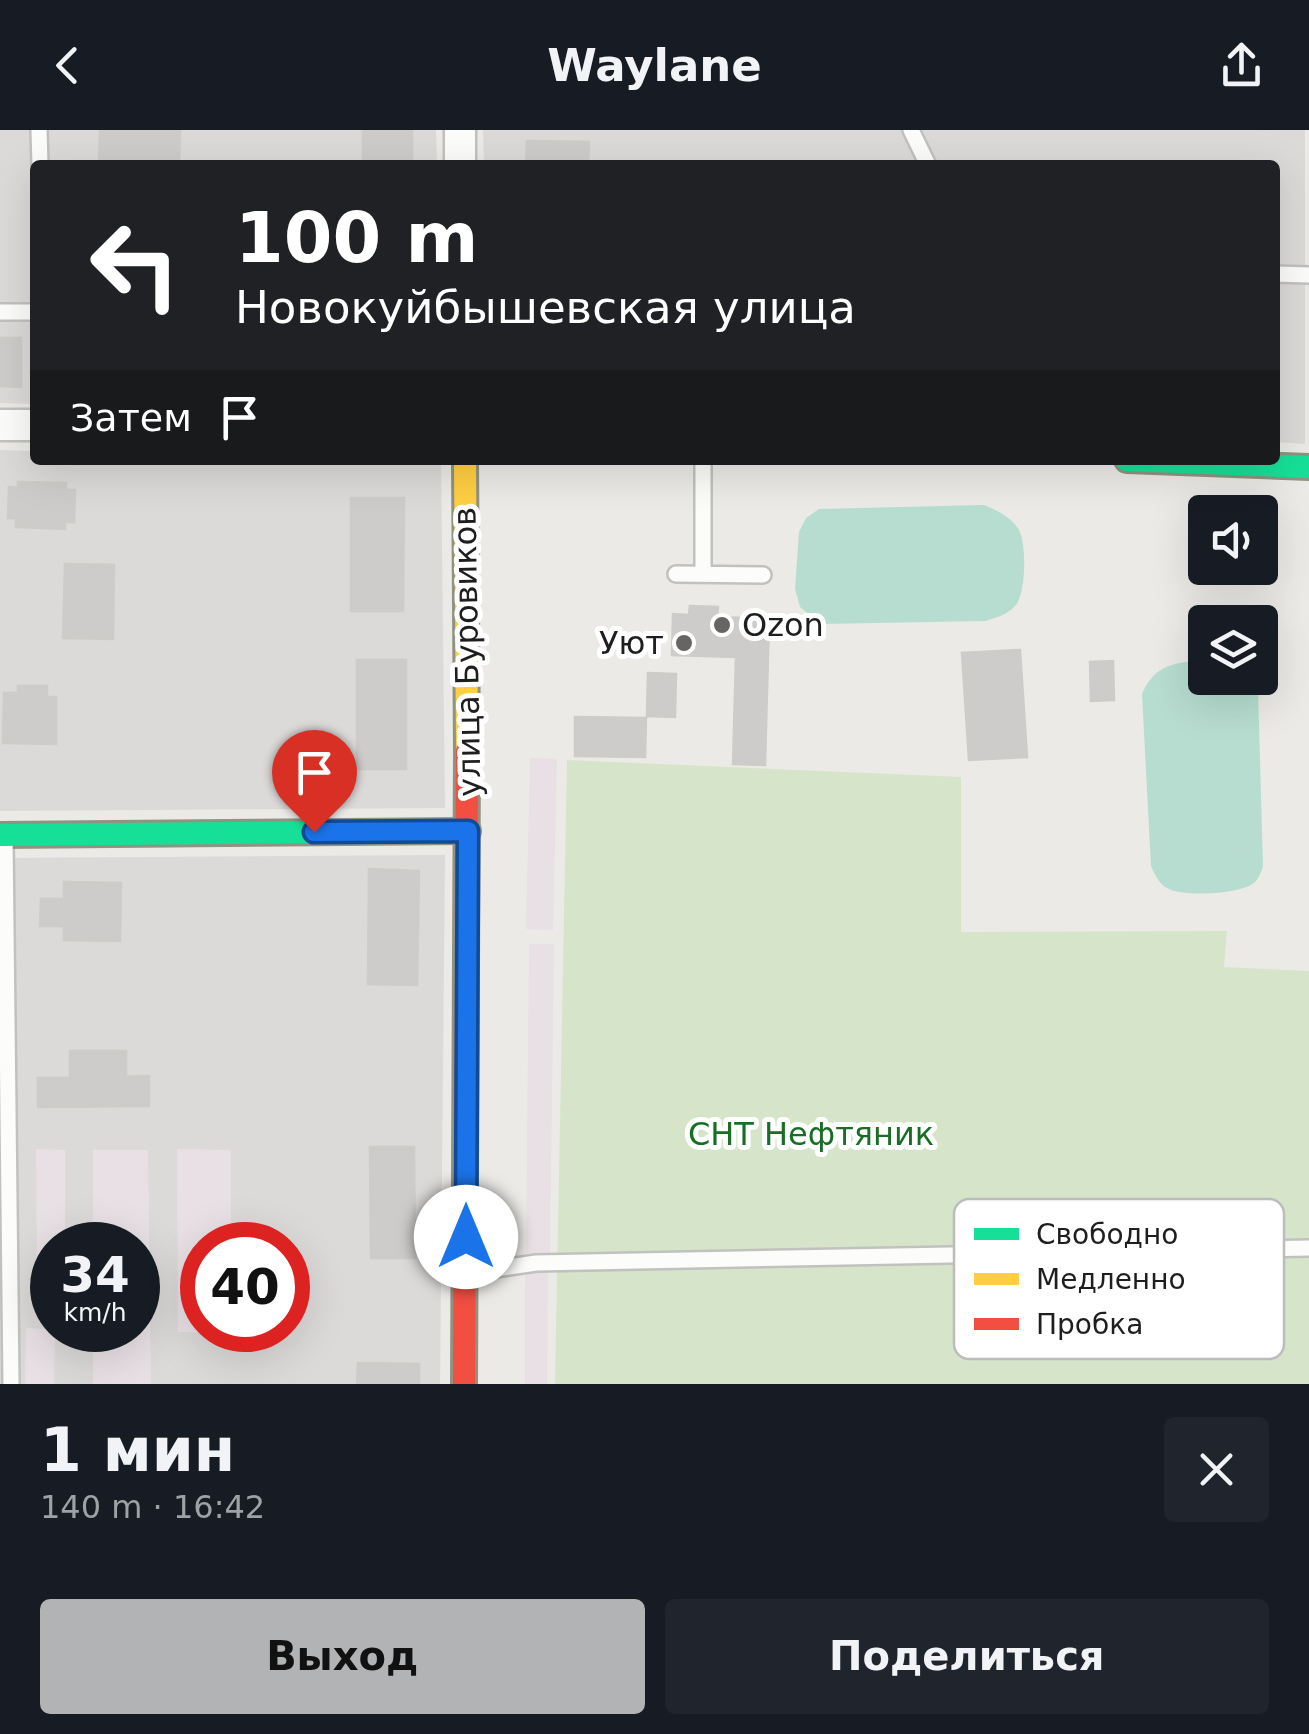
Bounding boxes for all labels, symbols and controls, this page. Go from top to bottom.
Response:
icon: back [40,38,95,93]
icon: share [1214,38,1269,93]
text: Waylane [547,39,762,92]
text: 100 m [235,197,478,279]
icon: left [70,200,200,330]
text: Новокуйбышевская улица [235,281,856,334]
icon: arrive [212,390,267,445]
text: Затем [70,396,192,440]
map controls [1188,495,1278,695]
button: sound [1188,495,1278,585]
street label: улица Буровиков [445,507,489,797]
button: layers [1188,605,1278,695]
place label: Ozon [742,606,824,644]
marker: Ozon [711,614,733,636]
place label: Уют [599,624,664,662]
marker: Уют [673,632,695,654]
pin [272,730,357,833]
icon: arrive [287,745,342,800]
park label: СНТ Нефтяник [688,1115,934,1153]
position arrow [414,1185,518,1289]
legend [954,1199,1284,1359]
text: Свободно [1036,1218,1178,1251]
speed limit sign: 40 [180,1222,310,1352]
text: 34 [60,1246,130,1304]
text: Медленно [1036,1263,1186,1296]
text: km/h [63,1298,127,1327]
text: Пробка [1036,1308,1143,1341]
text: 1 мин [40,1415,235,1485]
button: close [1164,1417,1269,1522]
text: 140 m · 16:42 [40,1488,265,1526]
button: Выход [40,1599,645,1714]
button: Поделиться [665,1599,1269,1714]

